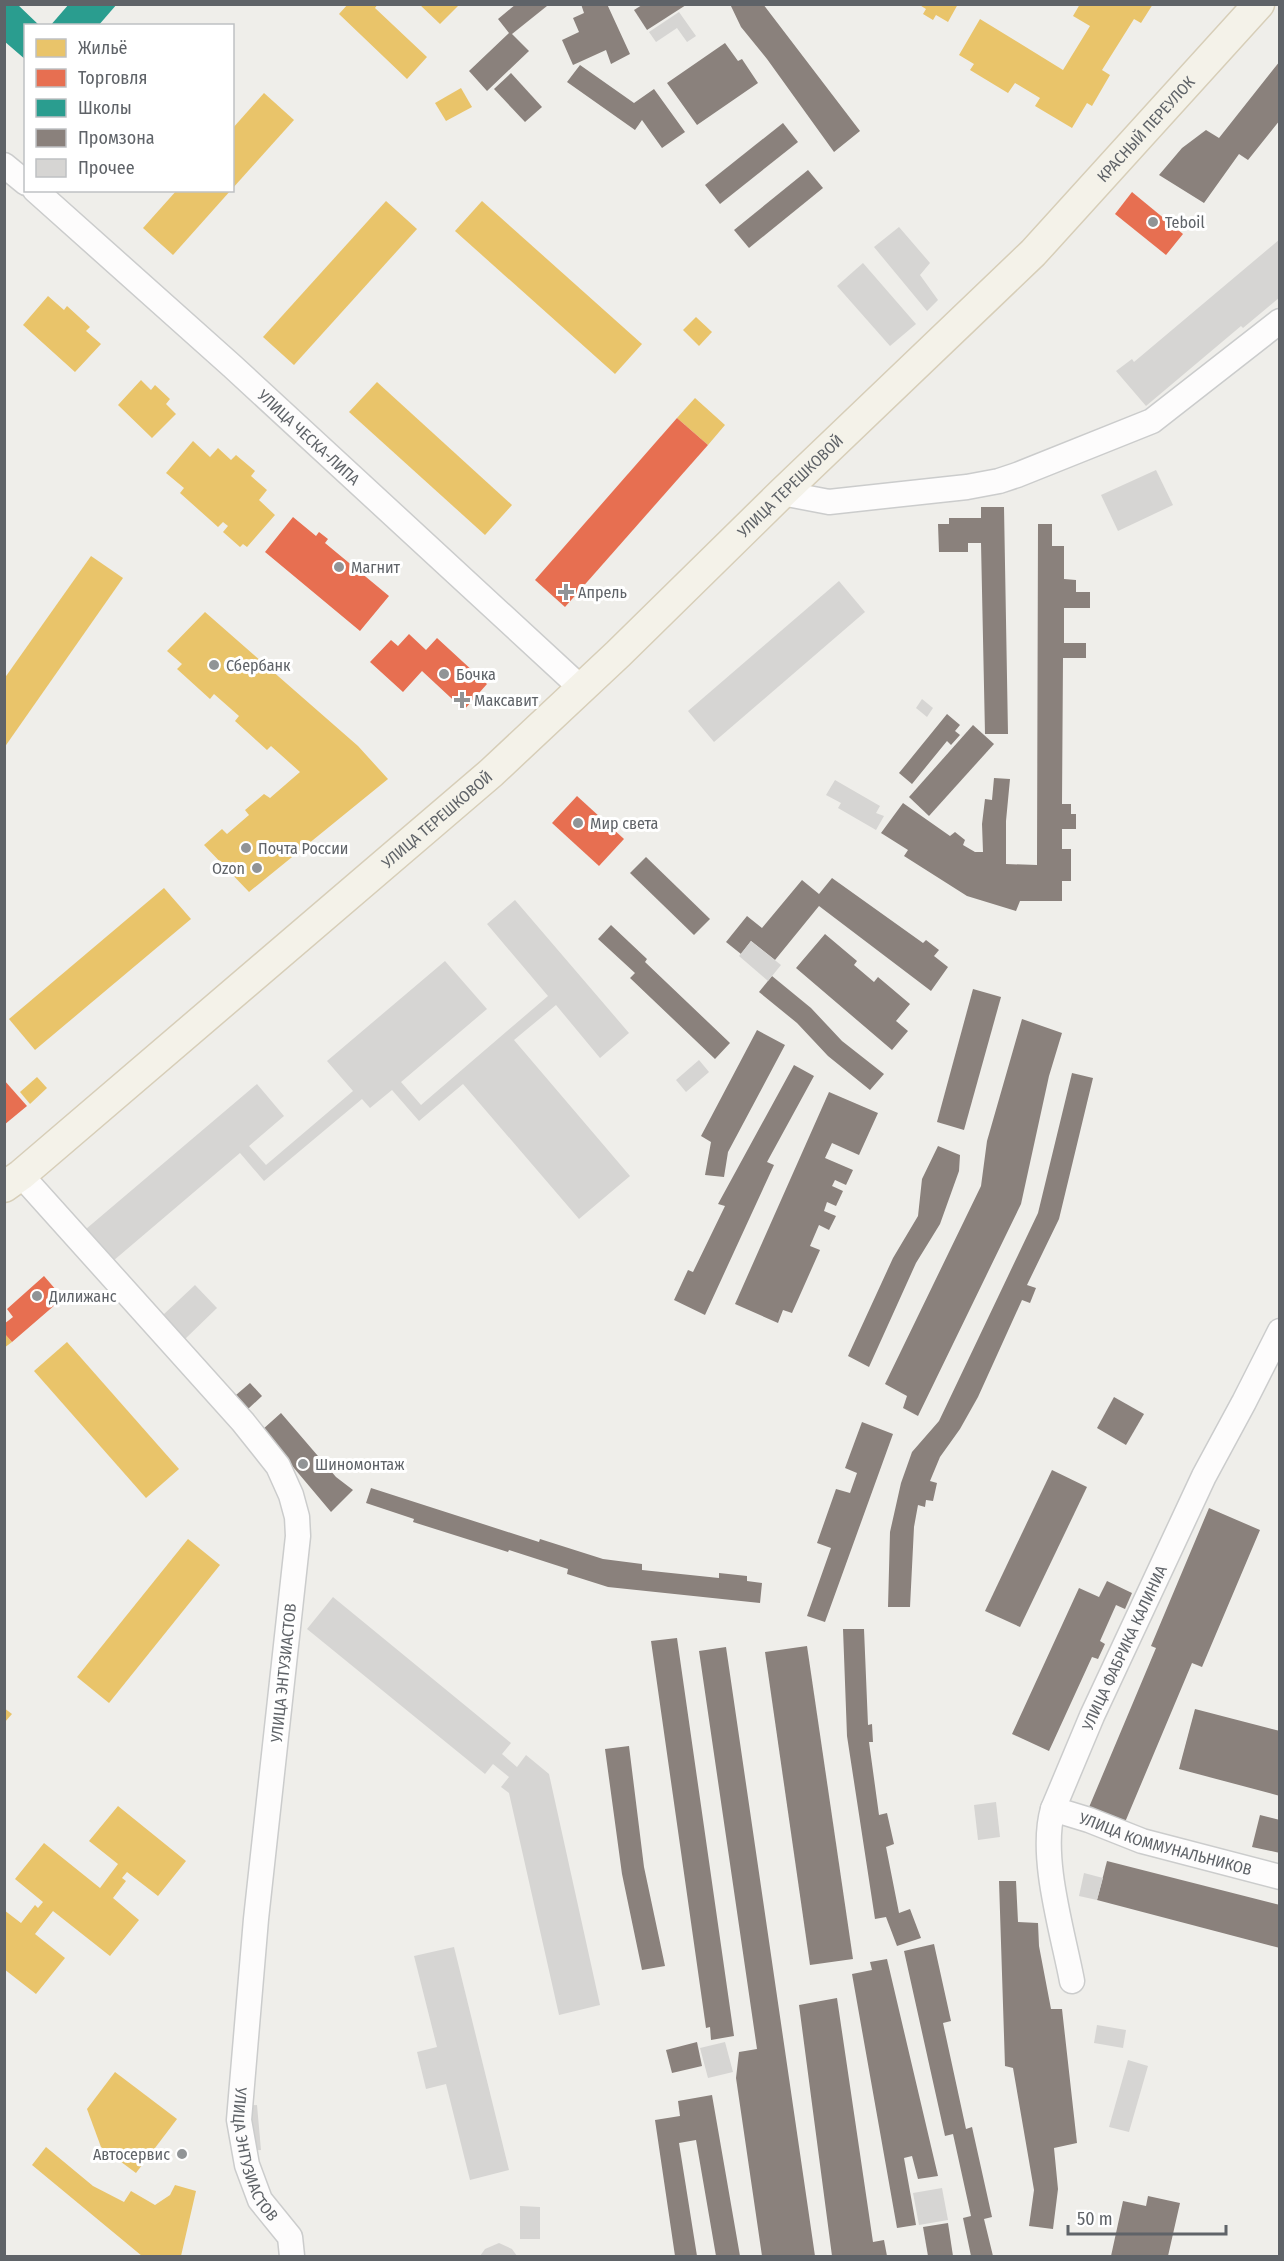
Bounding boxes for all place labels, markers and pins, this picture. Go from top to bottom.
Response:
place label: Teboil [1165,213,1205,232]
marker: Teboil [1146,215,1160,229]
place label: Магнит [351,558,401,577]
marker: Магнит [332,560,346,574]
place label: Апрель [578,583,627,602]
marker: Апрель [559,585,573,599]
place label: Сбербанк [226,656,291,675]
marker: Сбербанк [207,658,221,672]
place label: Бочка [456,665,496,684]
marker: Бочка [437,667,451,681]
place label: Максавит [474,691,539,710]
marker: Максавит [455,693,469,707]
place label: Мир света [590,814,659,833]
marker: Мир света [571,816,585,830]
place label: Почта России [258,839,348,858]
marker: Почта России [239,841,253,855]
place label: Ozon [212,859,245,878]
marker: Ozon [250,861,264,875]
place label: Дилижанс [48,1287,117,1306]
marker: Дилижанс [30,1289,44,1303]
place label: Шиномонтаж [315,1455,405,1474]
marker: Шиномонтаж [296,1457,310,1471]
place label: Автосервис [93,2145,170,2164]
marker: Автосервис [175,2147,189,2161]

